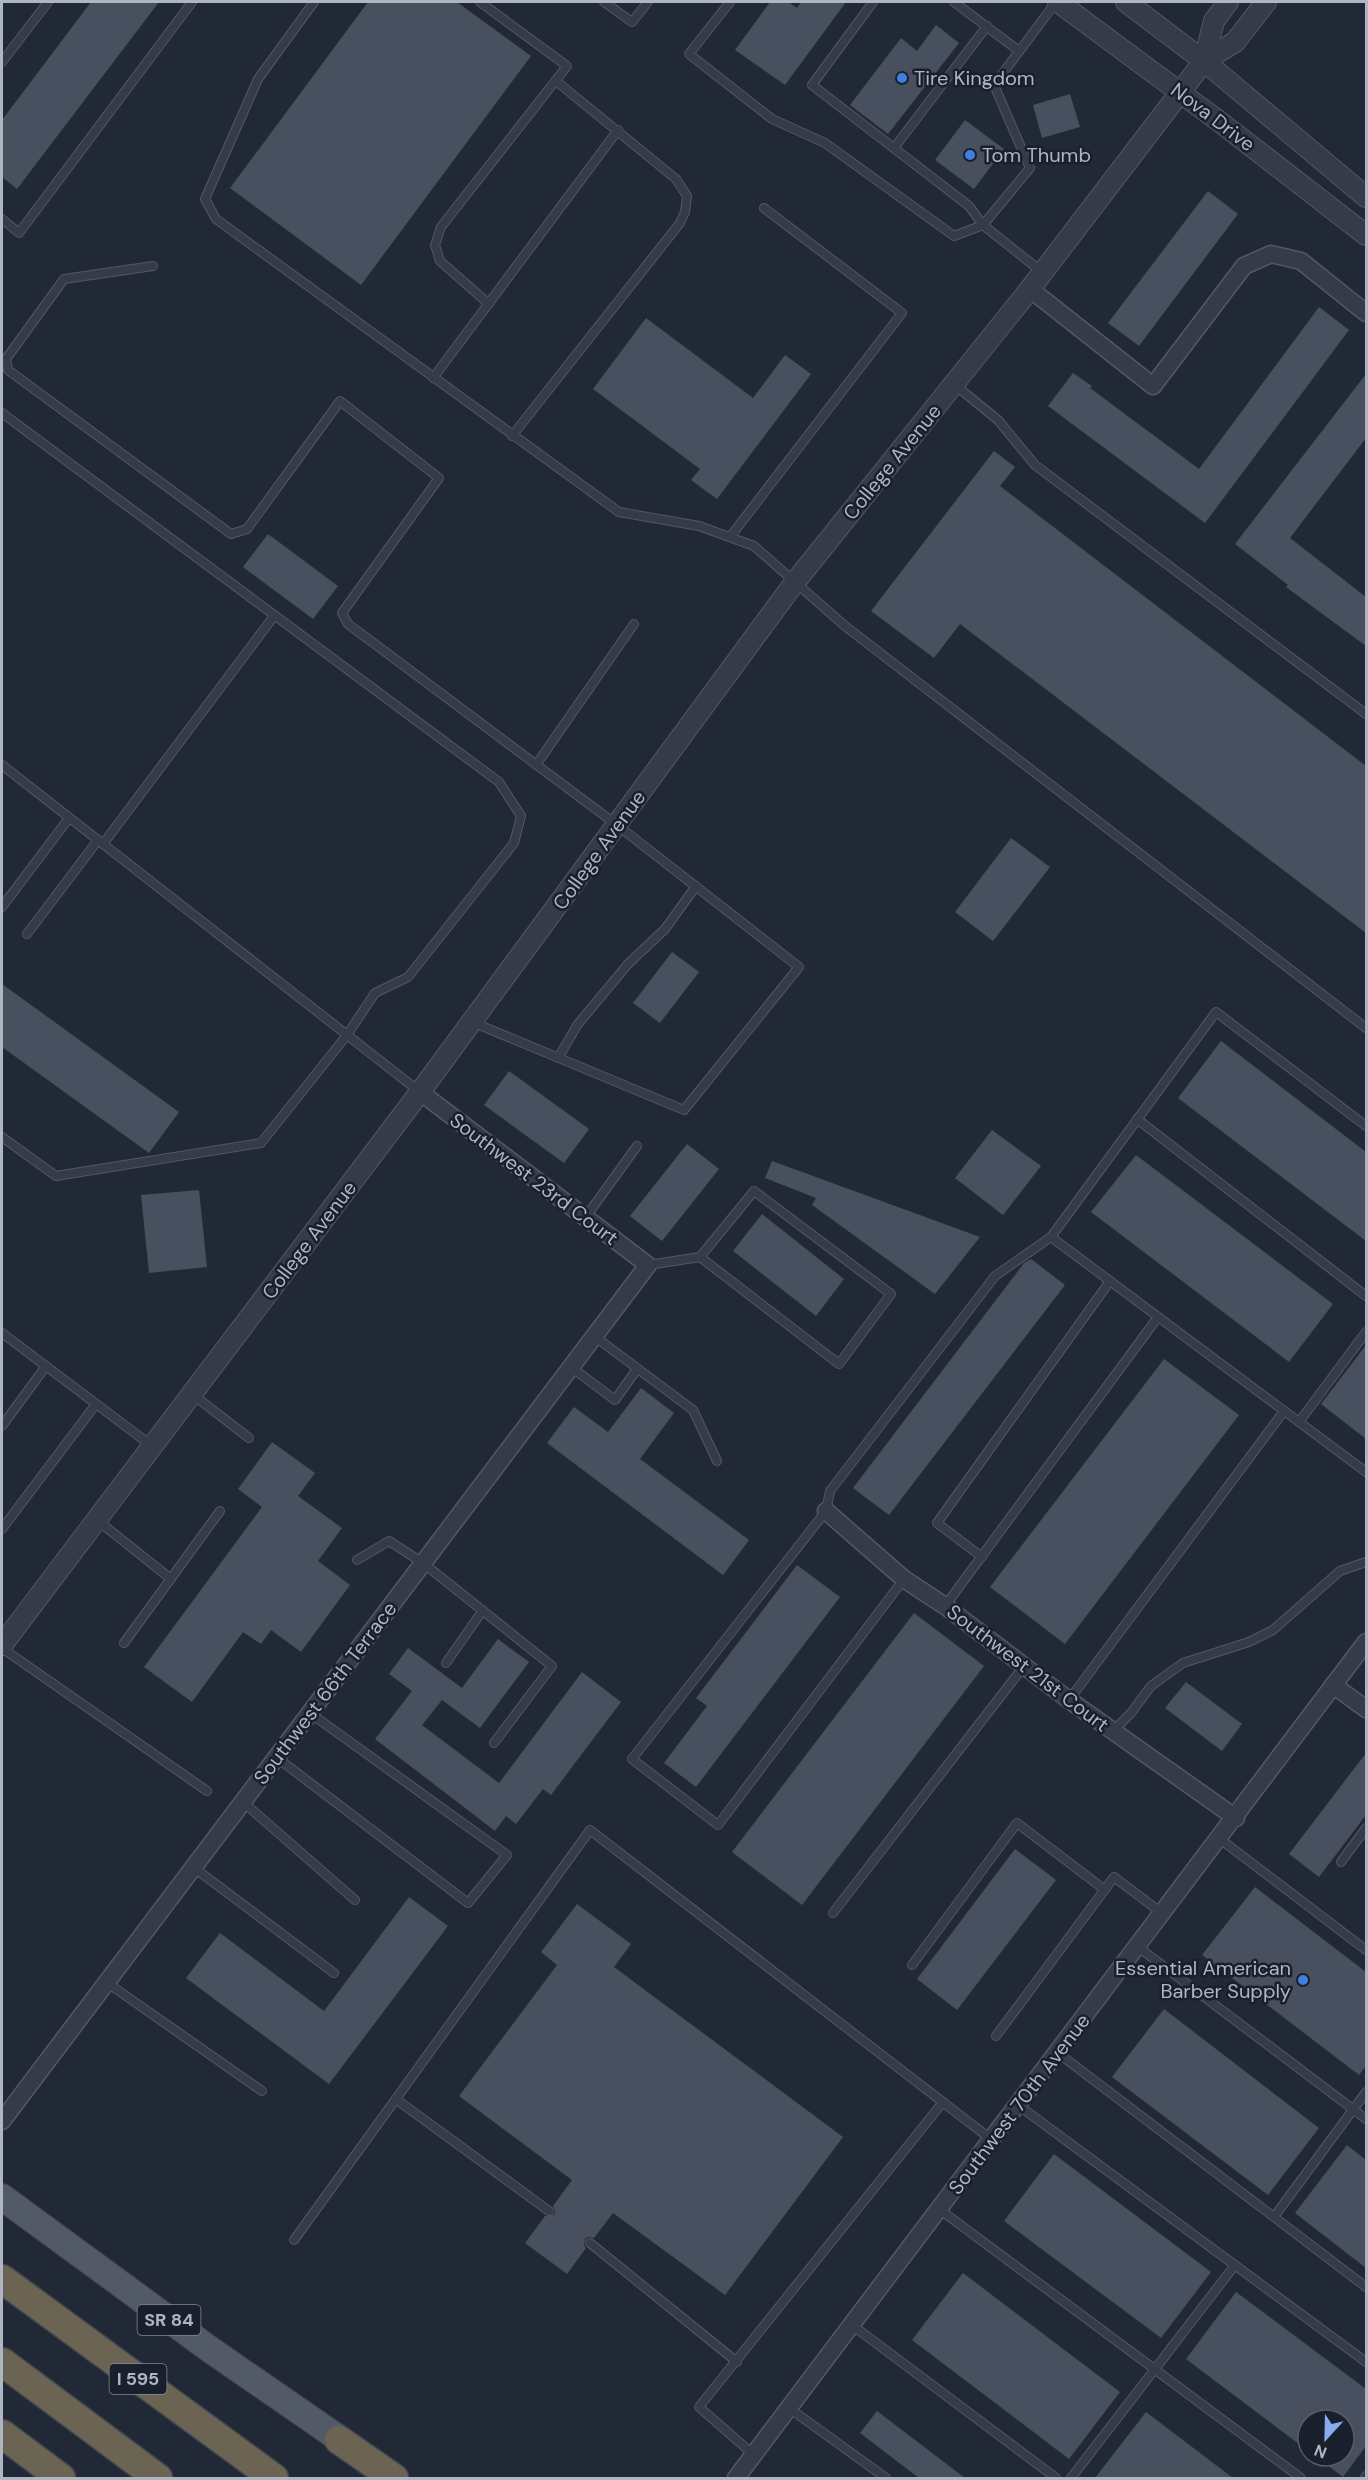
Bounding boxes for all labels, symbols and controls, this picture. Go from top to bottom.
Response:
place label: Tire Kingdom [914,65,1035,91]
marker: Tire Kingdom [895,71,909,85]
street label: Nova Drive [1166,77,1260,157]
place label: Tom Thumb [982,142,1091,168]
marker: Tom Thumb [963,148,977,162]
street label: College Avenue [837,399,947,525]
street label: College Avenue [547,785,651,915]
street label: Southwest 23rd Court [445,1107,624,1251]
street label: College Avenue [256,1176,362,1304]
street label: Southwest 66th Terrace [248,1596,402,1790]
street label: Southwest 21st Court [942,1598,1114,1738]
place label: Essential American Barber Supply [1115,1955,1291,2004]
marker: Essential American Barber Supply [1296,1973,1310,1987]
street label: Southwest 70th Avenue [942,2008,1096,2200]
road number: SR 84 [138,2305,201,2335]
road number: I 595 [110,2364,166,2394]
north arrow [1296,2408,1356,2468]
text: N [1311,2440,1330,2463]

